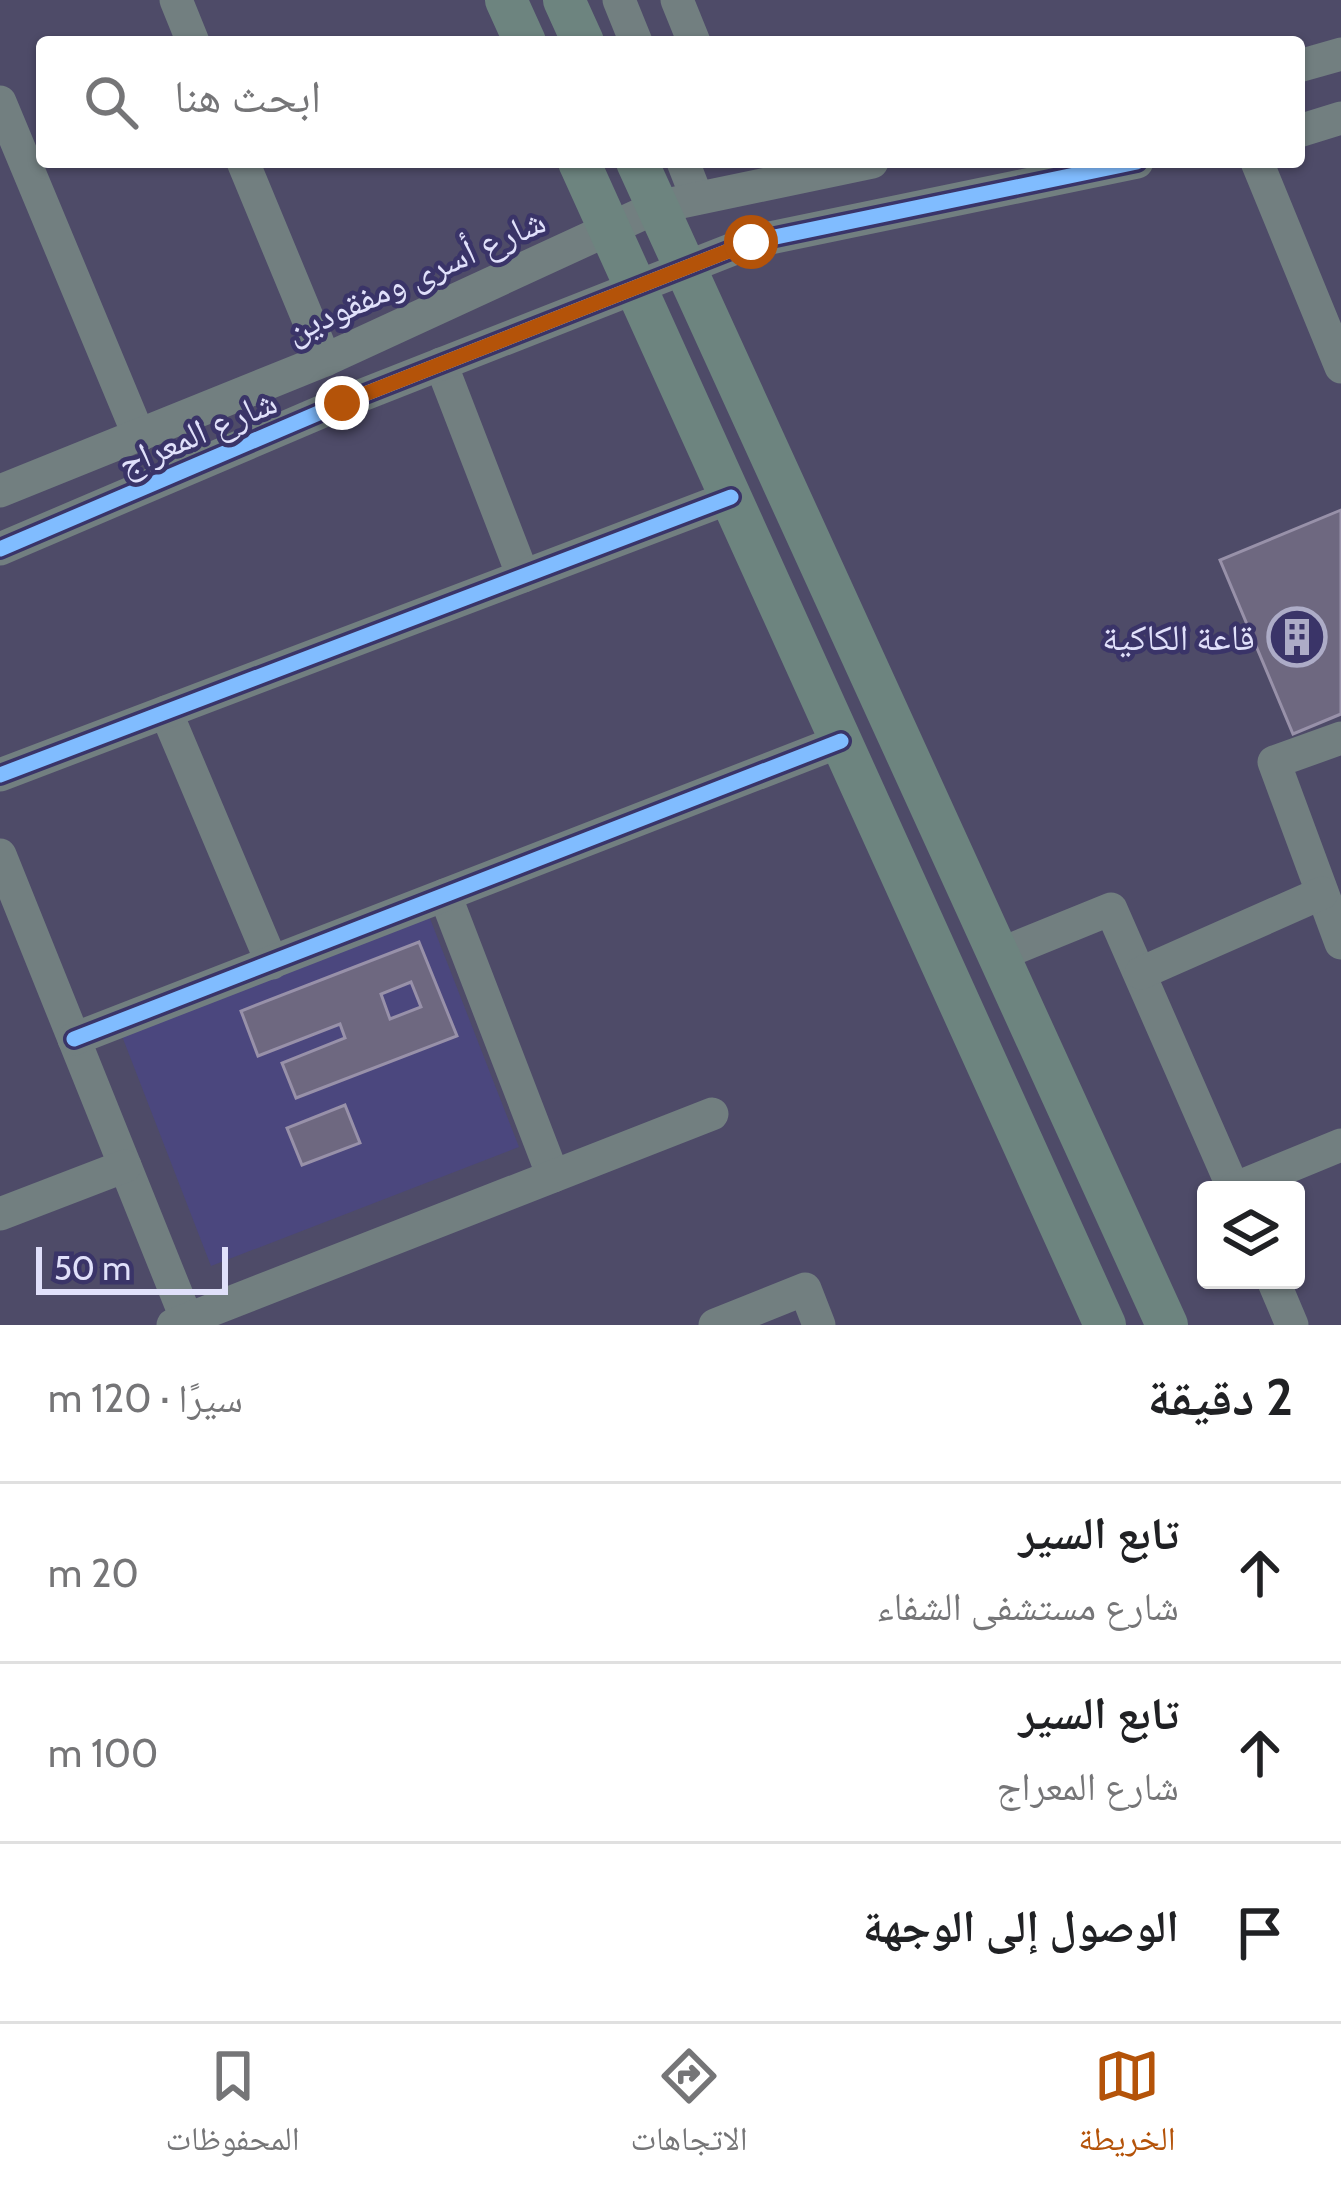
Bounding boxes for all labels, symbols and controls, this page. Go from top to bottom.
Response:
search box [36,36,1305,168]
icon: search [78,69,144,135]
text: ابحث هنا [174,69,321,123]
street label: شارع أسرى ومفقودين [278,198,552,353]
route start [724,215,778,269]
route end [315,376,369,430]
street label: شارع المعراج [111,379,284,486]
building icon: قاعة الكاكية [1266,606,1328,668]
place label: قاعة الكاكية [1102,615,1255,659]
map controls [1197,1181,1305,1289]
button: layers [1197,1181,1305,1289]
scale bar [36,1241,228,1294]
text: 50 m [54,1248,131,1288]
text: 2 دقيقة [1147,1366,1293,1428]
text: سيرًا · 120 m [48,1374,243,1422]
text: تابع السير [1019,1506,1179,1560]
icon: ahead [1227,1540,1293,1606]
text: 20 m [48,1549,139,1597]
text: شارع مستشفى الشفاء [876,1582,1179,1630]
text: تابع السير [1019,1686,1179,1740]
icon: ahead [1227,1720,1293,1786]
text: 100 m [48,1729,158,1777]
text: شارع المعراج [996,1762,1179,1810]
text: الوصول إلى الوجهة [863,1899,1179,1953]
icon: arrive [1227,1900,1293,1966]
tab: المحفوظات [165,2043,300,2171]
tab: الاتجاهات [630,2043,748,2171]
tab: الخريطة [1078,2043,1176,2171]

